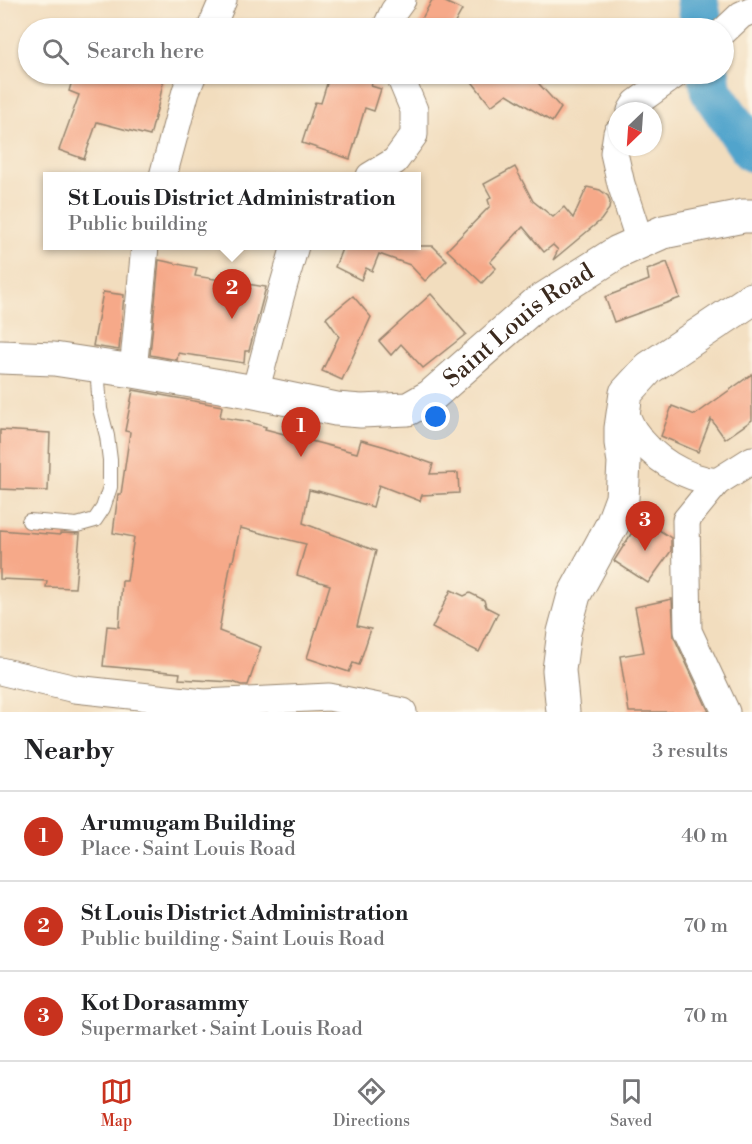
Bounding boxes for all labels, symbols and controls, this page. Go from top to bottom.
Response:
search box [18,18,734,84]
icon: search [39,35,72,68]
text: Search here [87,38,204,65]
north arrow [608,102,662,156]
popup [43,172,421,250]
text: St Louis District Administration [68,185,396,212]
text: Public building [68,212,207,237]
street label: Saint Louis Road [438,257,600,394]
pin: 2 [212,270,252,319]
your location [421,402,450,431]
pin: 1 [282,408,320,457]
pin: 3 [626,502,664,551]
text: Nearby [24,735,114,767]
text: 3 results [652,739,728,764]
text: Arumugam Building [81,810,295,837]
text: 1 [39,824,48,849]
text: 40 m [681,824,728,849]
text: Place · Saint Louis Road [81,837,296,862]
text: St Louis District Administration [81,900,408,927]
text: 2 [37,914,50,939]
text: 70 m [684,914,728,939]
text: Public building · Saint Louis Road [81,927,385,952]
text: Kot Dorasammy [81,990,248,1017]
text: 3 [37,1004,50,1029]
text: 70 m [684,1004,728,1029]
text: Supermarket · Saint Louis Road [81,1017,363,1042]
tab: Map [100,1075,133,1131]
tab: Directions [333,1075,410,1131]
tab: Saved [610,1075,652,1131]

